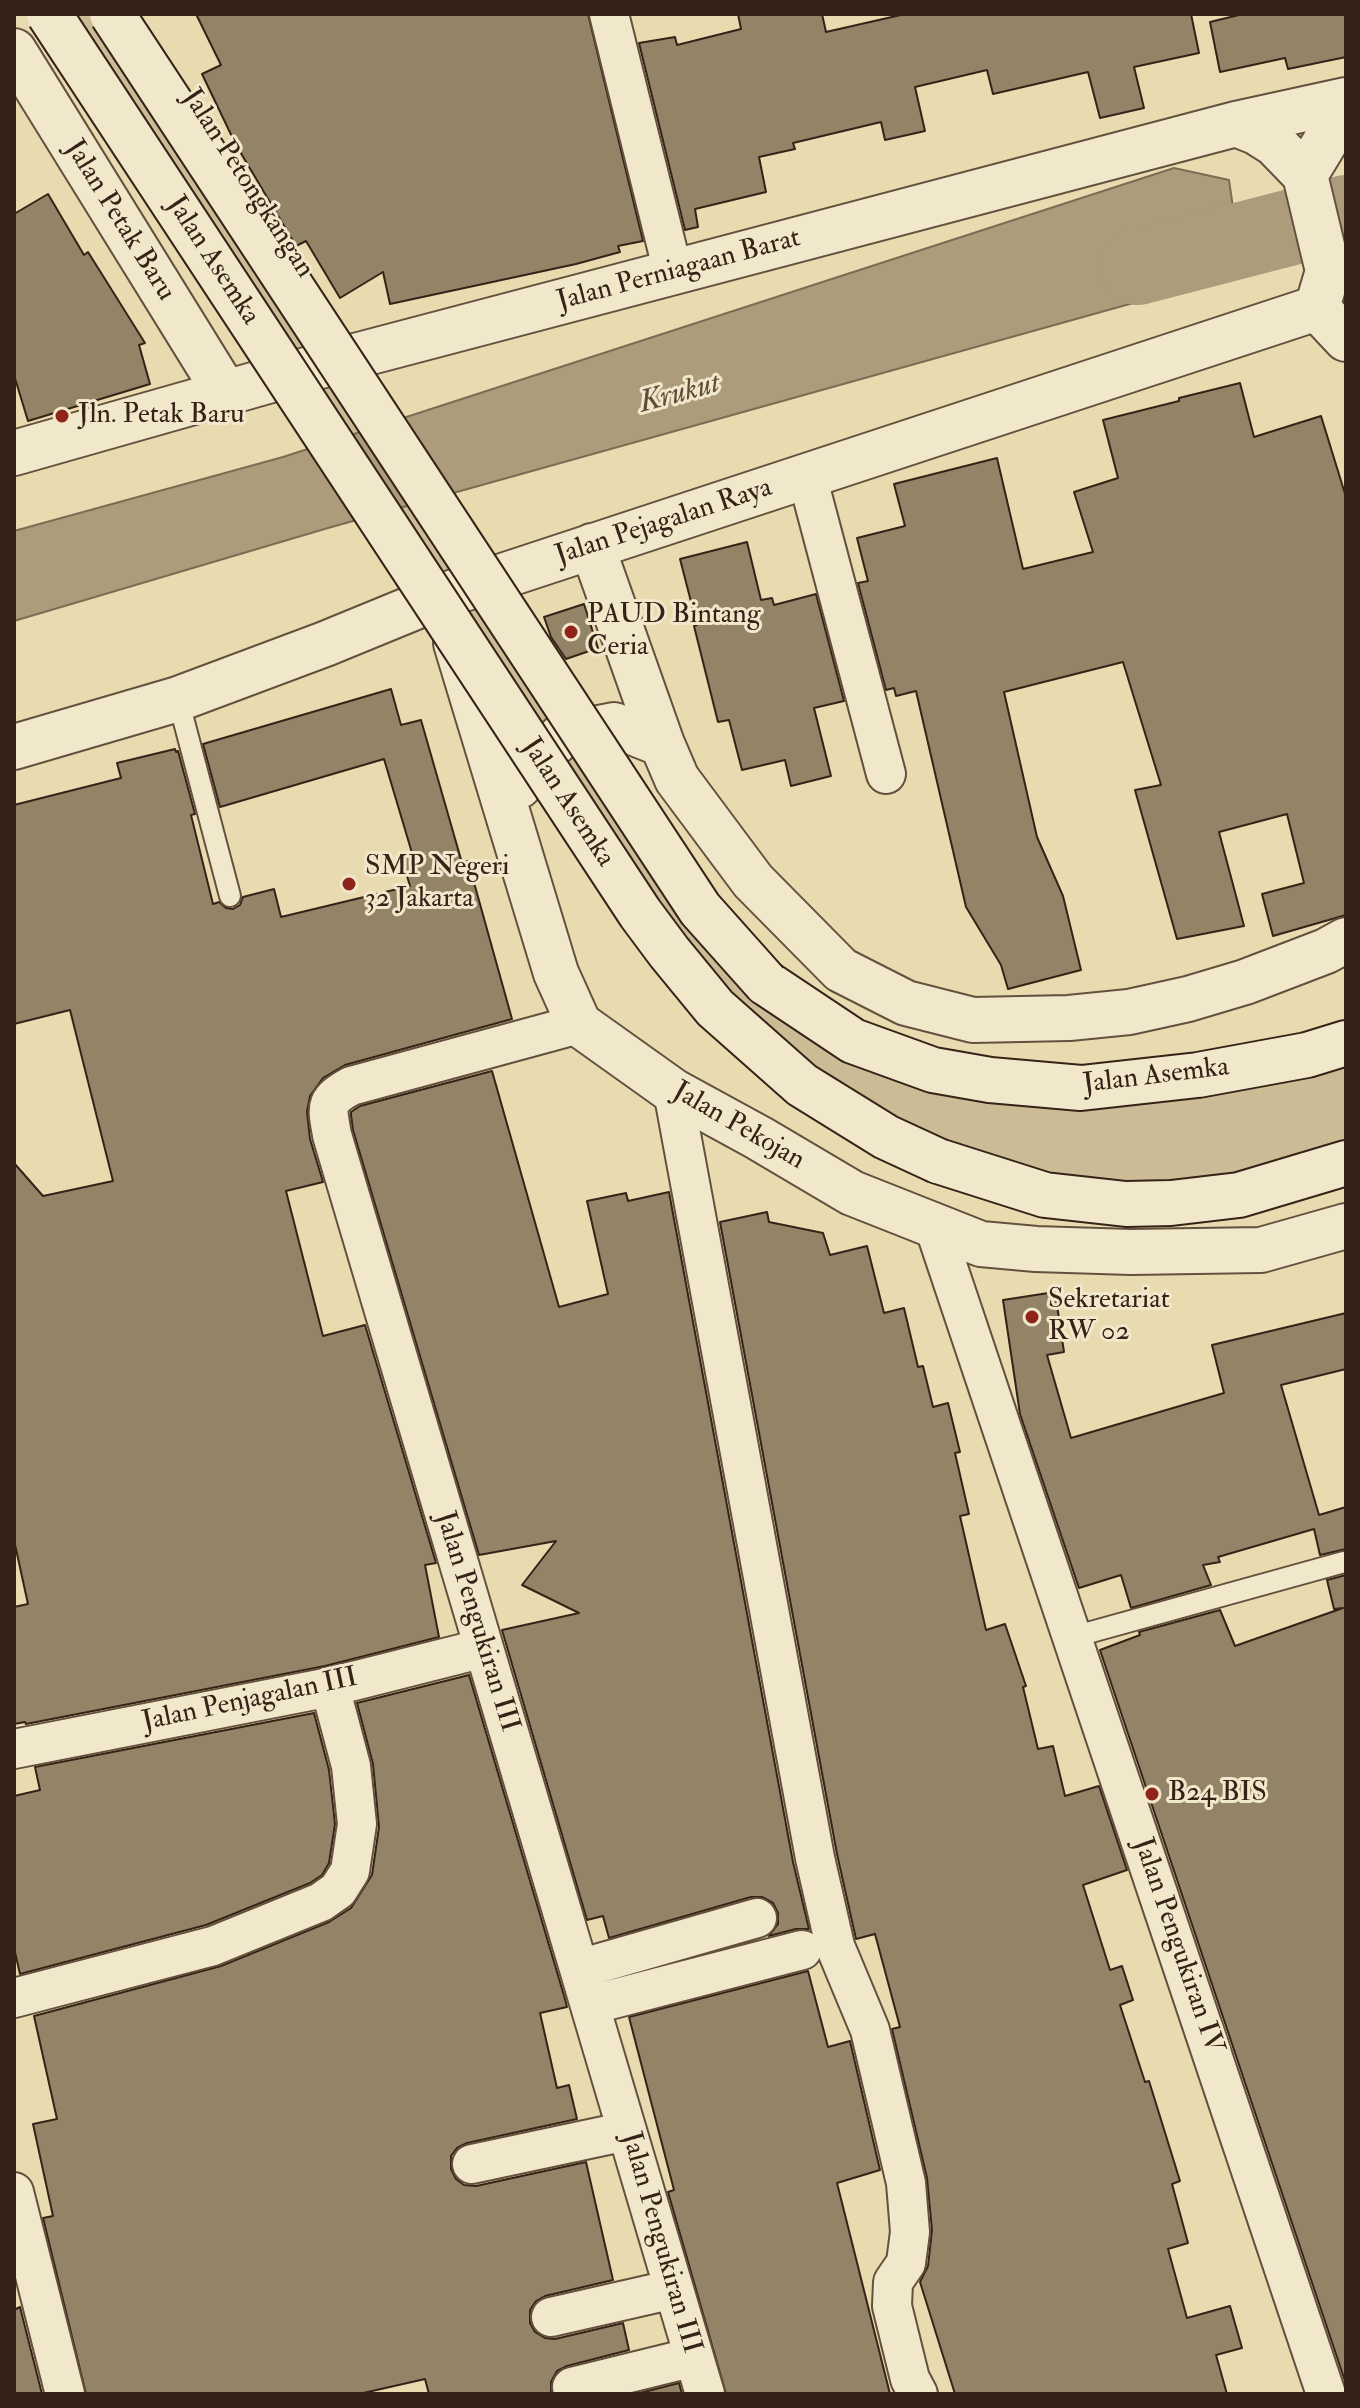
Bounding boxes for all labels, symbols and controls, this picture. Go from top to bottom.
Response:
street label: Jalan Petongkangan [174,83,320,285]
street label: Jalan Petak Baru [56,134,182,308]
street label: Jalan Asemka [158,190,266,332]
street label: Jalan Perniagaan Barat [554,222,804,320]
water label: Krukut [636,367,724,423]
place label: Jln. Petak Baru [78,399,244,433]
marker: Jln. Petak Baru [53,407,71,425]
street label: Jalan Pejagalan Raya [551,472,777,574]
place label: PAUD Bintang Ceria [587,599,760,665]
marker: PAUD Bintang Ceria [562,623,580,641]
street label: Jalan Asemka [513,732,621,874]
place label: SMP Negeri 32 Jakarta [365,851,509,917]
marker: SMP Negeri 32 Jakarta [340,875,358,893]
street label: Jalan Asemka [1081,1051,1231,1103]
street label: Jalan Pekojan [666,1076,810,1178]
place label: Sekretariat RW 02 [1048,1284,1170,1350]
marker: Sekretariat RW 02 [1023,1308,1041,1326]
street label: Jalan Pengukiran III [427,1508,525,1736]
street label: Jalan Penjagalan III [139,1662,361,1740]
place label: B24 BIS [1168,1777,1267,1811]
marker: B24 BIS [1143,1785,1161,1803]
street label: Jalan Pengukiran IV [1124,1834,1230,2058]
street label: Jalan Pengukiran III [612,2128,708,2358]

